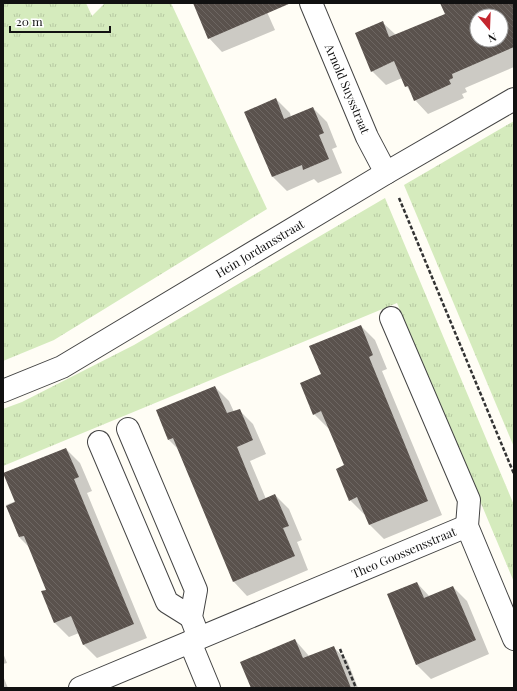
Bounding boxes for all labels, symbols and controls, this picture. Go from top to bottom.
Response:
scale bar [10,8,110,34]
north arrow [469,8,509,48]
text: 20 m [16,13,43,29]
text: N [486,30,499,46]
street label: Arnold Suysstraat [321,41,374,136]
street label: Hein Jordansstraat [212,215,307,281]
street label: Theo Goossensstraat [349,523,459,581]

